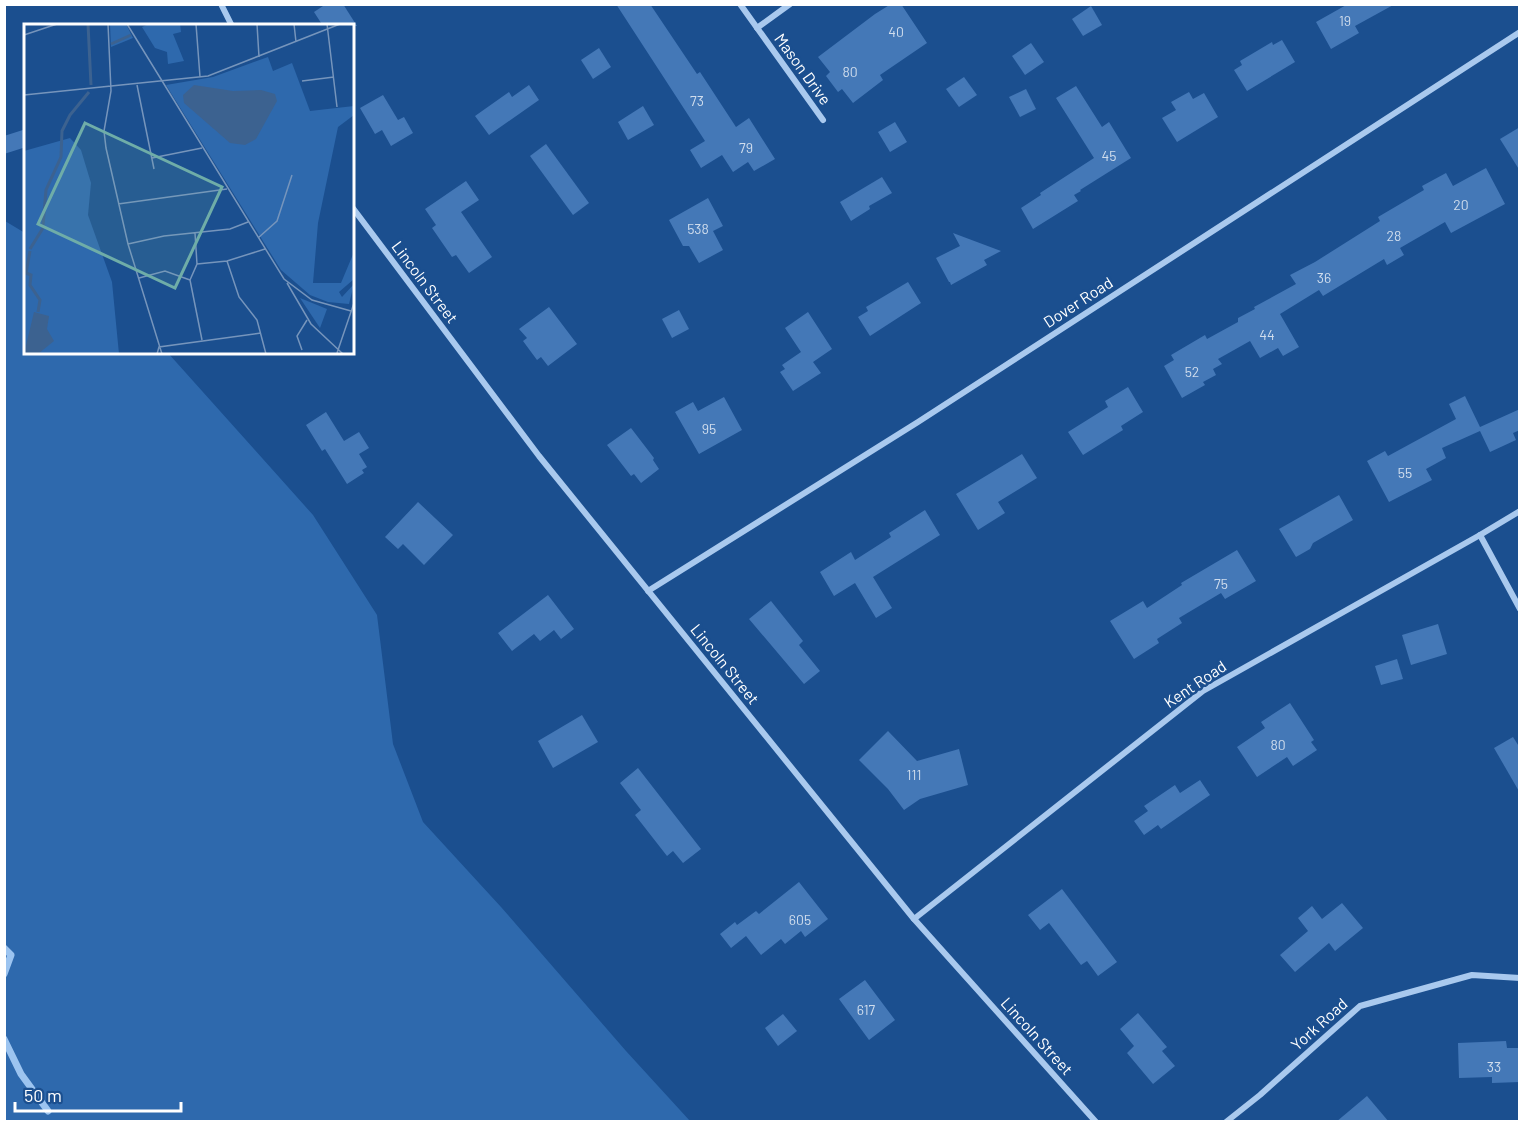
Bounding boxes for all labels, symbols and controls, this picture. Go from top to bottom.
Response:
house number: 19 [1339,12,1351,29]
house number: 40 [888,23,904,40]
inset map [24,24,354,354]
street label: Mason Drive [771,29,836,108]
house number: 80 [842,63,858,80]
house number: 73 [690,92,704,109]
house number: 79 [739,139,753,156]
house number: 45 [1102,147,1116,164]
house number: 20 [1453,196,1469,213]
house number: 538 [687,220,709,237]
house number: 28 [1387,227,1401,244]
street label: Lincoln Street [388,237,462,326]
house number: 36 [1317,269,1331,286]
street label: Dover Road [1040,272,1116,331]
house number: 44 [1259,326,1275,343]
house number: 52 [1185,363,1199,380]
house number: 95 [702,420,716,437]
house number: 55 [1398,464,1412,481]
house number: 75 [1214,575,1228,592]
street label: Lincoln Street [687,620,764,708]
street label: Kent Road [1160,656,1230,711]
house number: 80 [1270,736,1286,753]
house number: 111 [907,766,921,783]
house number: 605 [789,911,811,928]
street label: Lincoln Street [998,993,1077,1078]
street label: York Road [1287,993,1351,1054]
house number: 617 [857,1001,876,1018]
house number: 33 [1487,1058,1501,1075]
scale bar [15,1075,182,1113]
text: 50 m [24,1084,62,1106]

